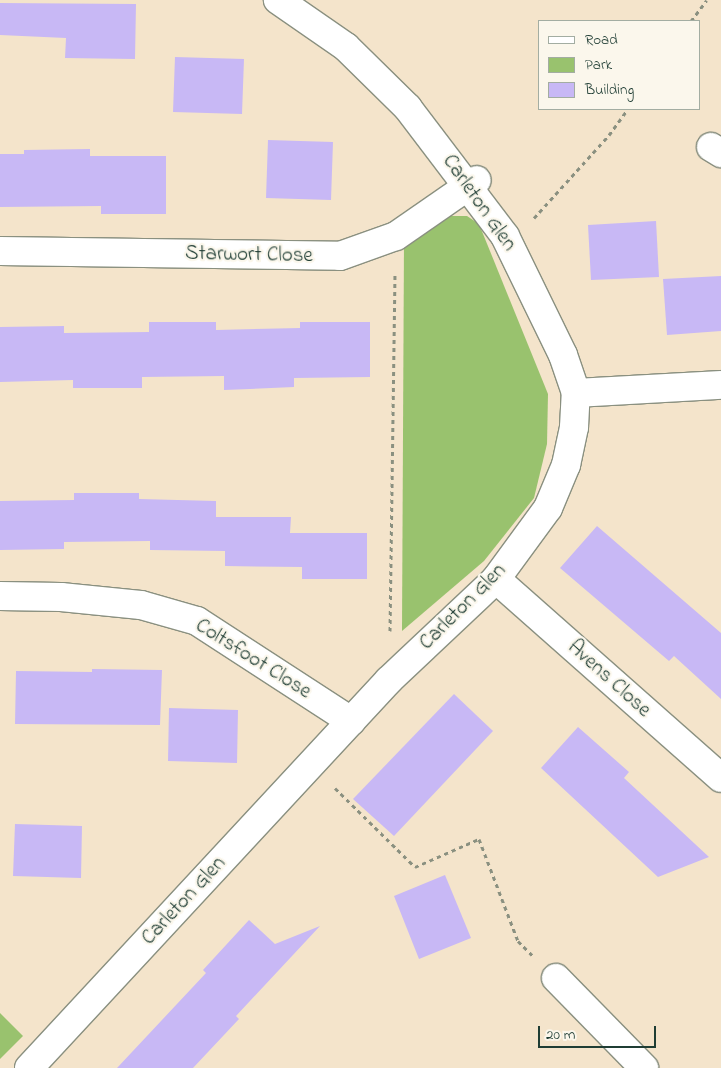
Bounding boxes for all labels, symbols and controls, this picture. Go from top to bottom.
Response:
legend [538,20,701,110]
text: Road [585,29,618,51]
text: Park [585,54,612,76]
text: Building [585,79,634,101]
street label: Carleton Glen [436,150,522,256]
street label: Starwort Close [185,241,313,269]
street label: Carleton Glen [414,558,512,656]
street label: Coltsfoot Close [190,613,316,705]
street label: Avens Close [562,635,656,723]
street label: Carleton Glen [136,851,232,951]
scale bar [541,1016,658,1048]
text: 20 m [546,1024,575,1046]

